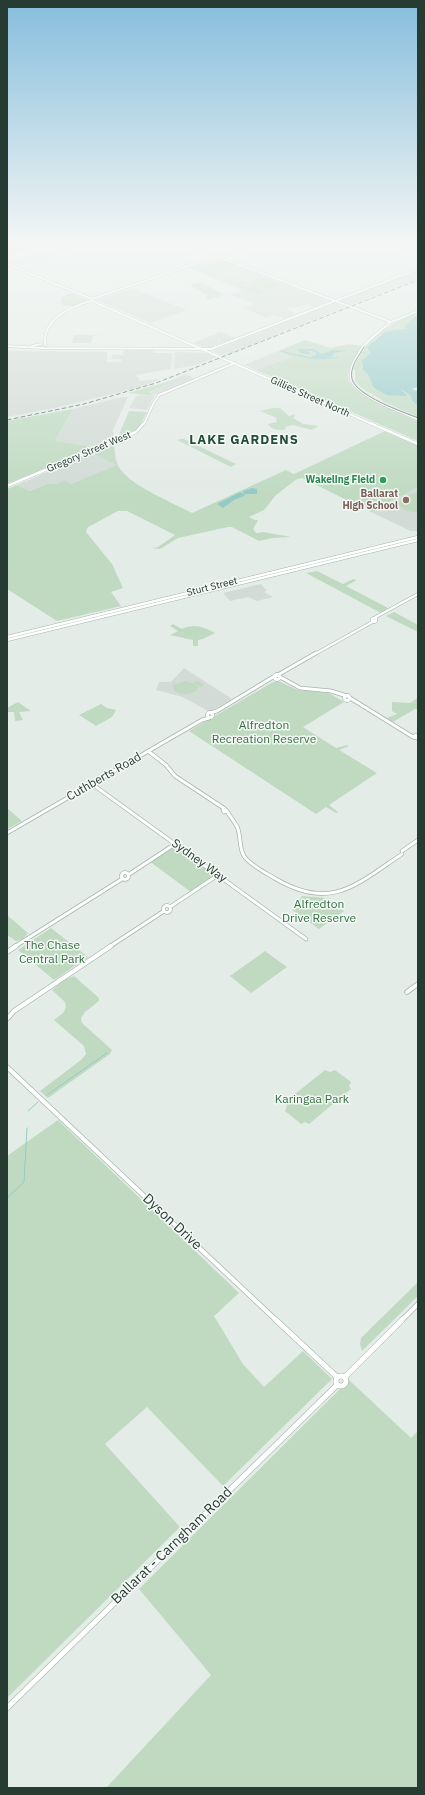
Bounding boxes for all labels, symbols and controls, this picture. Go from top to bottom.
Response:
street label: Gillies Street North [269,374,351,420]
street label: Gregory Street West [45,429,133,475]
district label: LAKE GARDENS [189,432,299,448]
place label: Wakeling Field [306,474,375,486]
marker: Wakeling Field [378,475,388,485]
place label: Ballarat High School [342,488,398,512]
marker: Ballarat High School [401,495,411,505]
street label: Sturt Street [185,575,239,599]
park label: Alfredton Recreation Reserve [212,719,316,747]
street label: Cuthberts Road [64,750,144,804]
street label: Sydney Way [169,836,229,886]
park label: Alfredton Drive Reserve [282,898,356,926]
park label: The Chase Central Park [19,939,85,967]
park label: Karingaa Park [275,1093,349,1107]
street label: Dyson Drive [139,1190,205,1254]
street label: Ballarat - Carngham Road [108,1484,236,1608]

